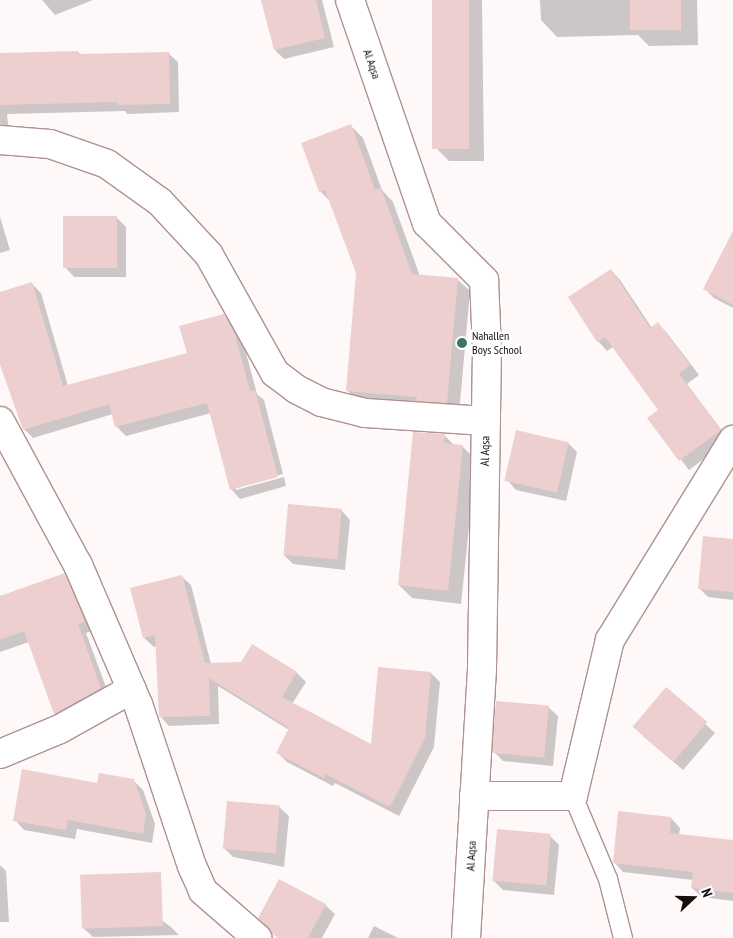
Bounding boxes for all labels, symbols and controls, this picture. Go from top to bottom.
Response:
street label: Al Aqsa [360,47,384,81]
place label: Nahallen Boys School [472,329,522,357]
marker: Nahallen Boys School [456,337,468,349]
street label: Al Aqsa [478,436,492,466]
street label: Al Aqsa [463,840,479,872]
north arrow [668,873,718,923]
text: N [697,886,717,899]

